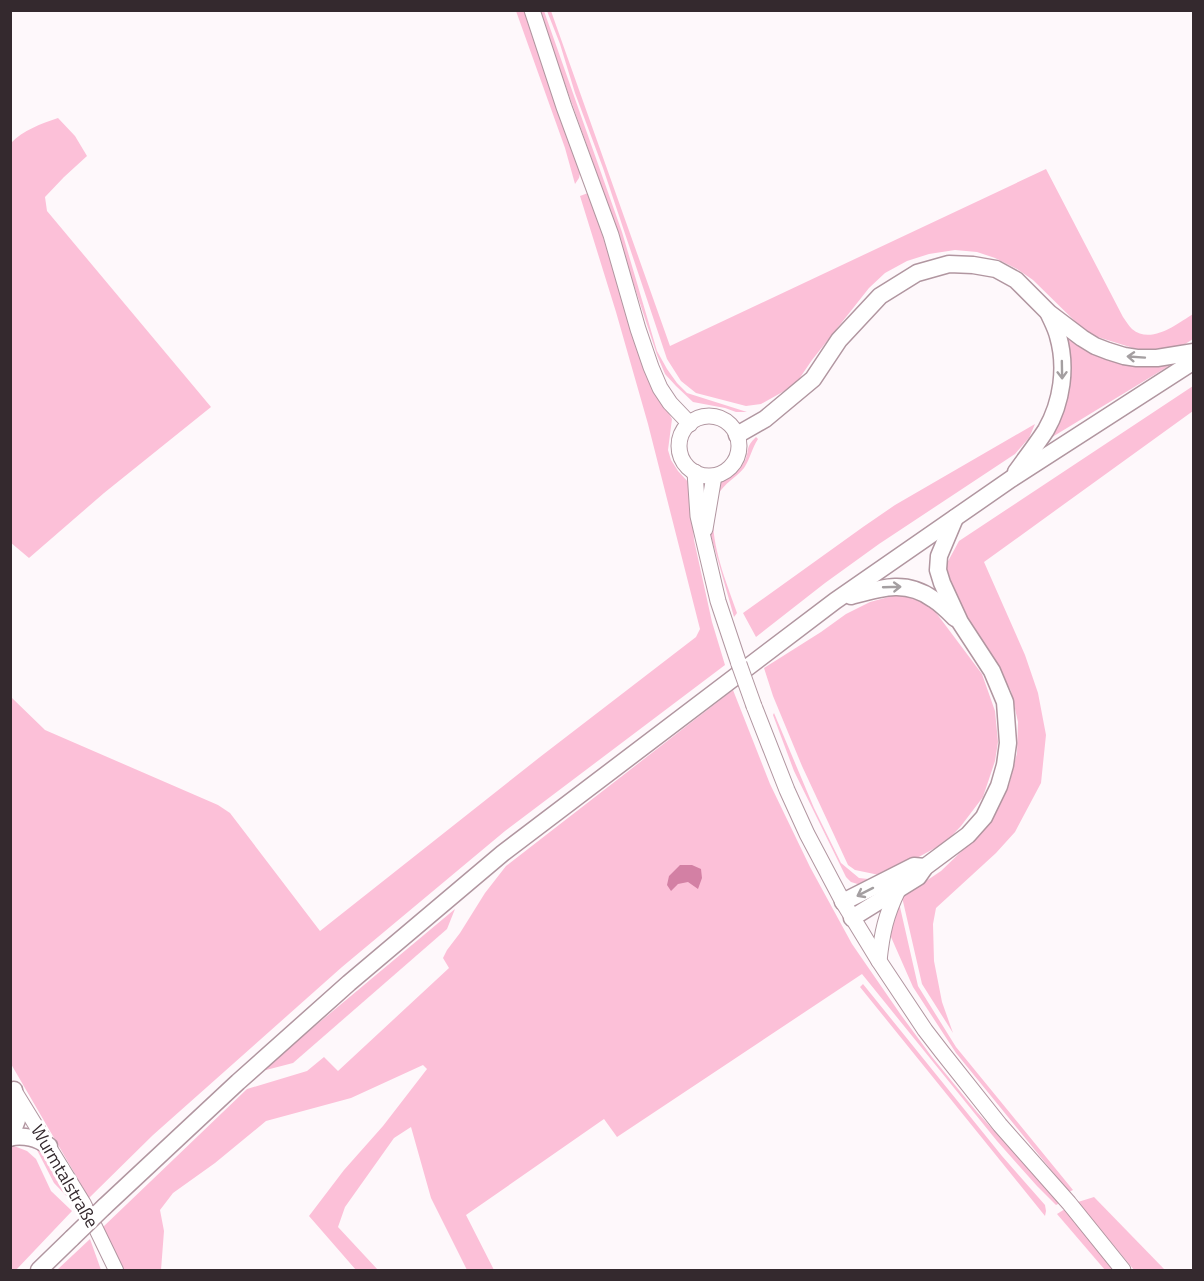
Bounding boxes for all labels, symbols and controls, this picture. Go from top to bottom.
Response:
one-way arrow [1126,351,1146,362]
one-way arrow [1056,359,1068,379]
one-way arrow [881,581,901,593]
one-way arrow [857,886,874,898]
street label: Wurmtalstraße [24,1119,106,1233]

